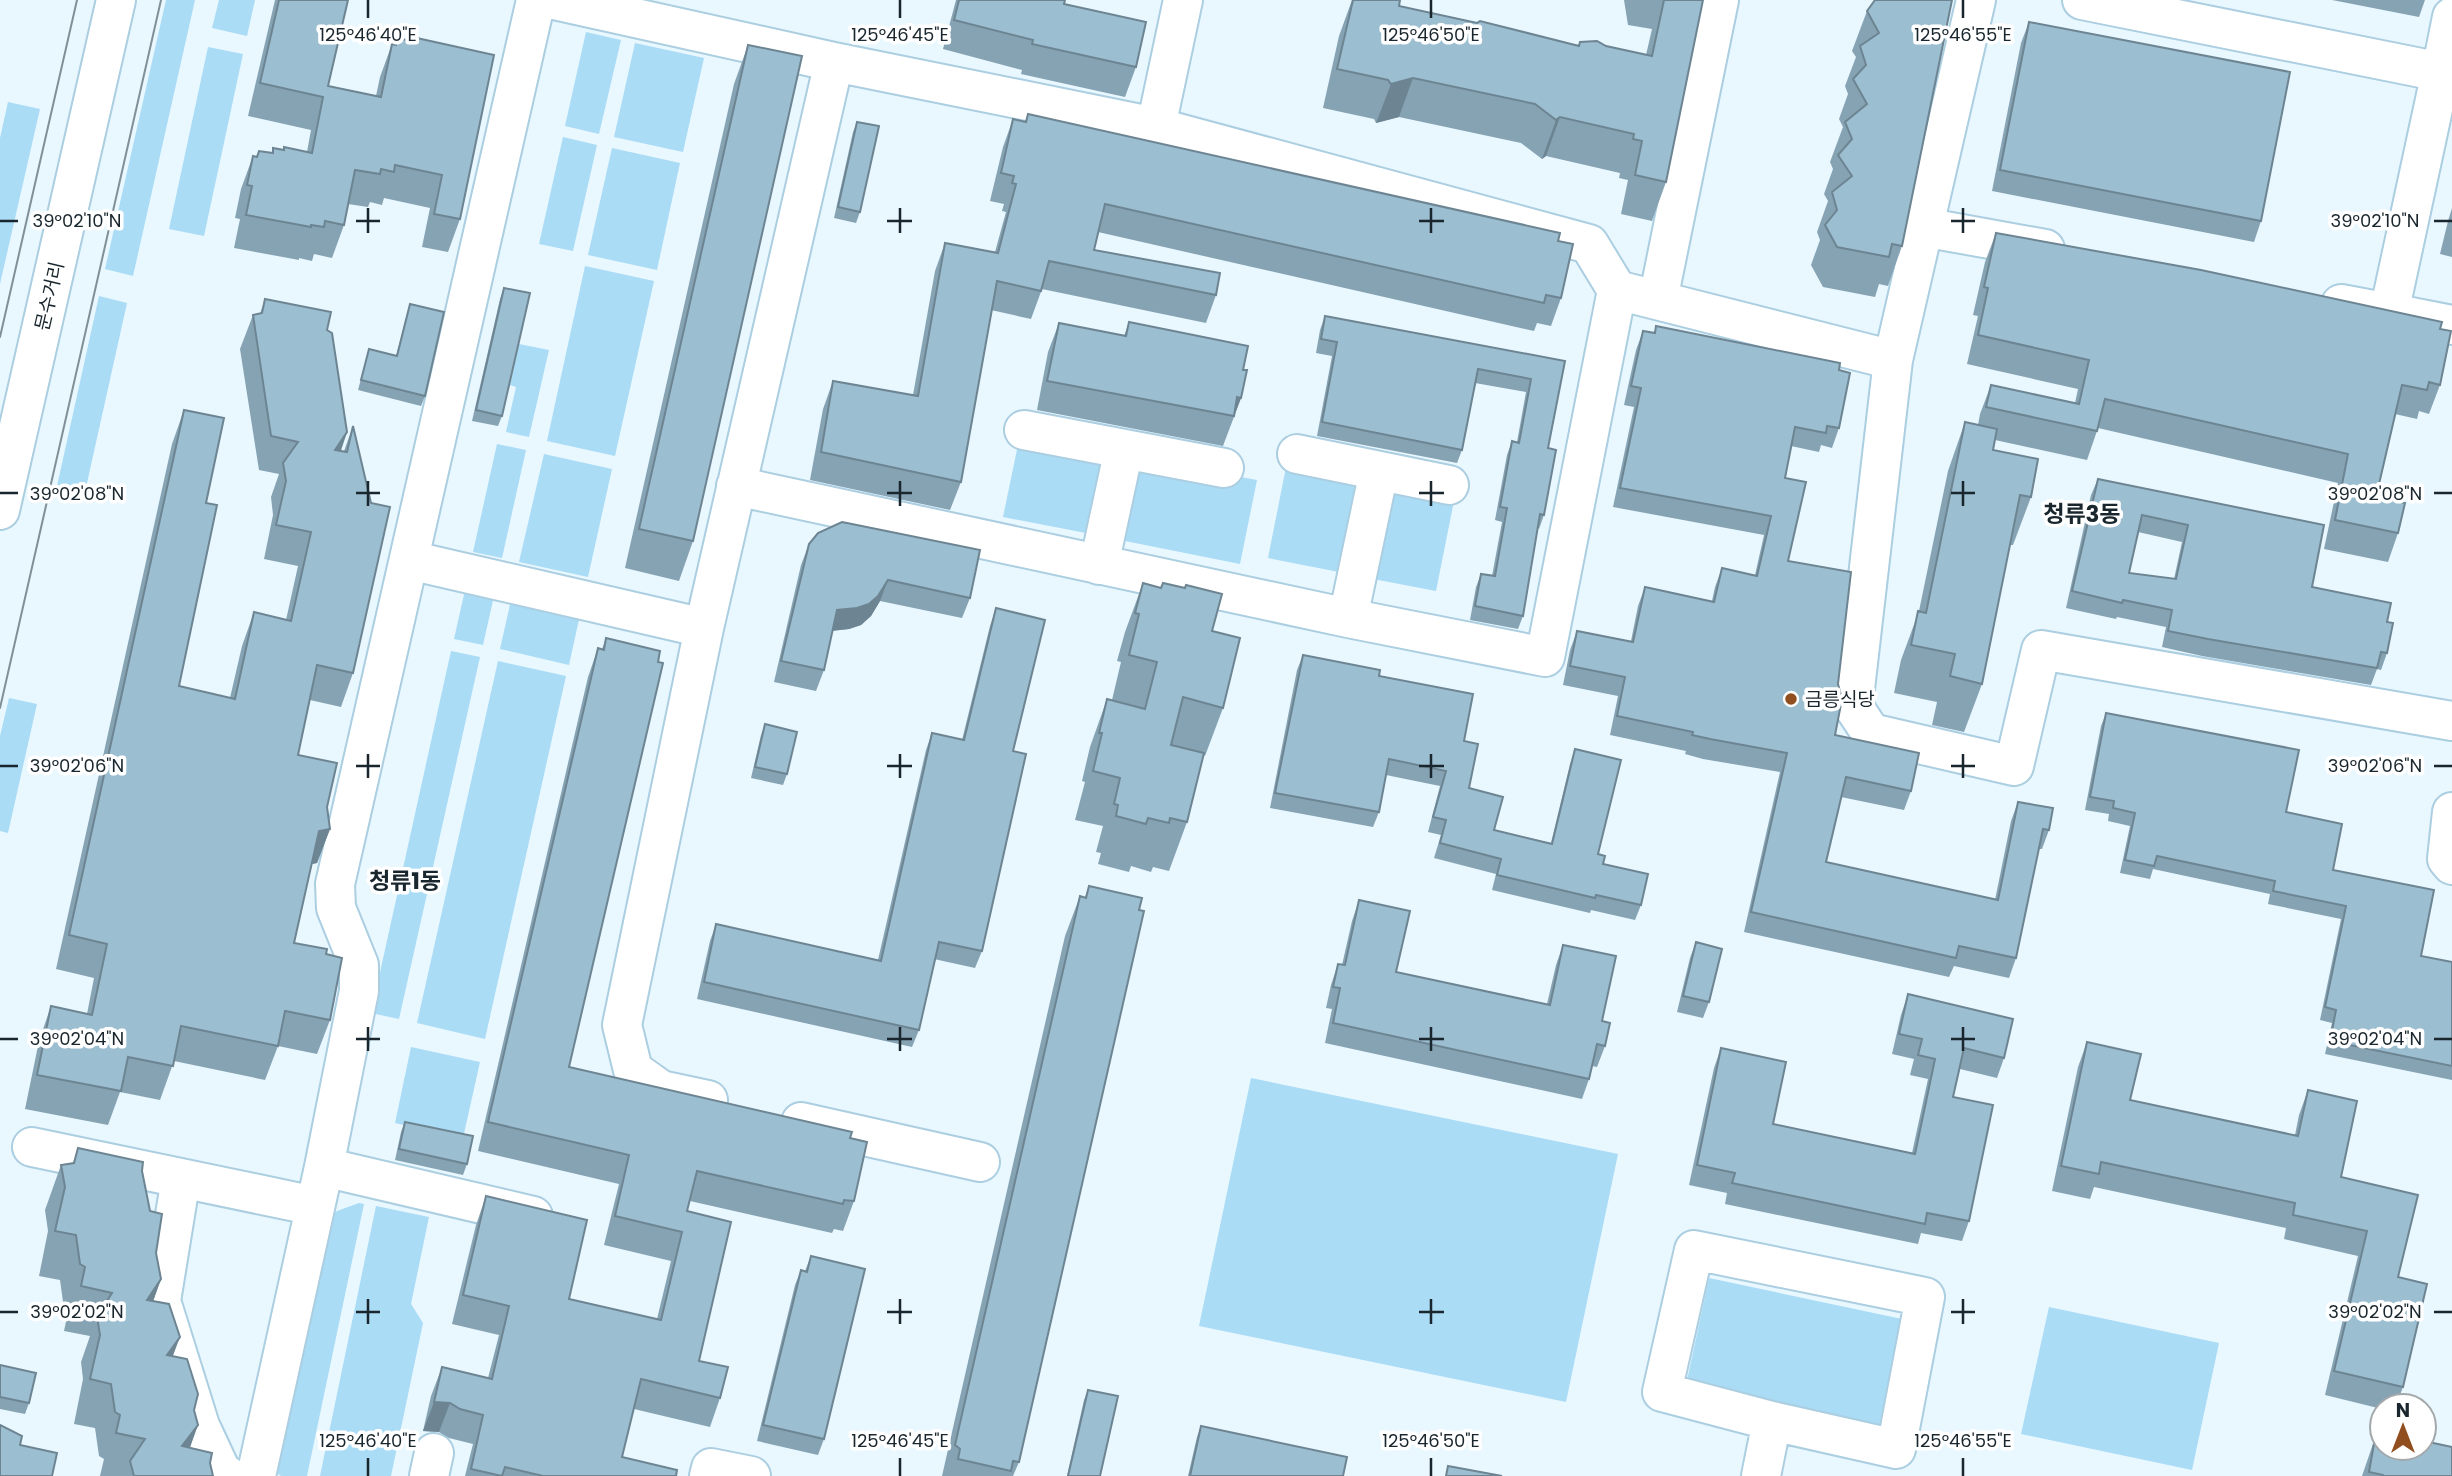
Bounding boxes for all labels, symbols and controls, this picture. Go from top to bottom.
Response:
text: 125°46'40"E [319,22,417,47]
text: 125°46'45"E [851,22,949,47]
text: 125°46'50"E [1382,22,1480,47]
text: 125°46'55"E [1914,22,2012,47]
text: 39°02'10"N [33,208,121,233]
text: 39°02'10"N [2331,208,2419,233]
street label: 문수거리 [28,259,71,333]
text: 39°02'08"N [30,481,124,506]
text: 39°02'08"N [2328,481,2422,506]
district label: 청류3동 [2043,498,2121,530]
place label: 금릉식당 [1805,686,1875,713]
marker: 금릉식당 [1783,691,1799,707]
text: 39°02'06"N [30,753,124,778]
text: 39°02'06"N [2328,753,2422,778]
district label: 청류1동 [369,865,441,897]
text: 39°02'04"N [30,1026,124,1051]
text: 39°02'04"N [2328,1026,2422,1051]
text: 39°02'02"N [30,1299,124,1324]
text: 39°02'02"N [2328,1299,2422,1324]
north arrow [2368,1392,2438,1462]
text: N [2396,1397,2410,1424]
text: 125°46'40"E [319,1428,417,1453]
text: 125°46'45"E [851,1428,949,1453]
text: 125°46'50"E [1382,1428,1480,1453]
text: 125°46'55"E [1914,1428,2012,1453]

